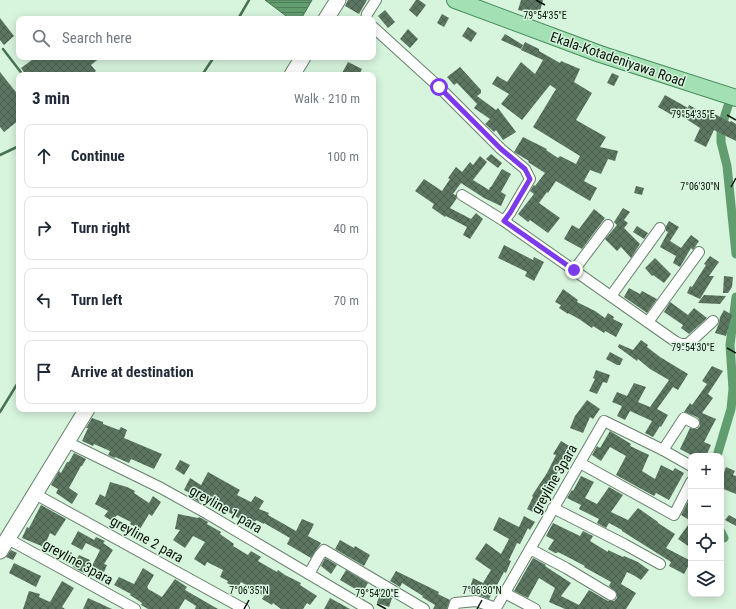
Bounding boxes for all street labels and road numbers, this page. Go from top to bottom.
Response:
street label: Ekala-Kotadeniyawa Road [548,28,688,90]
street label: greyline 3para [528,441,580,517]
street label: greyline 1 para [187,482,265,536]
street label: greyline 2 para [108,512,186,566]
street label: greyline 3para [40,536,116,588]

